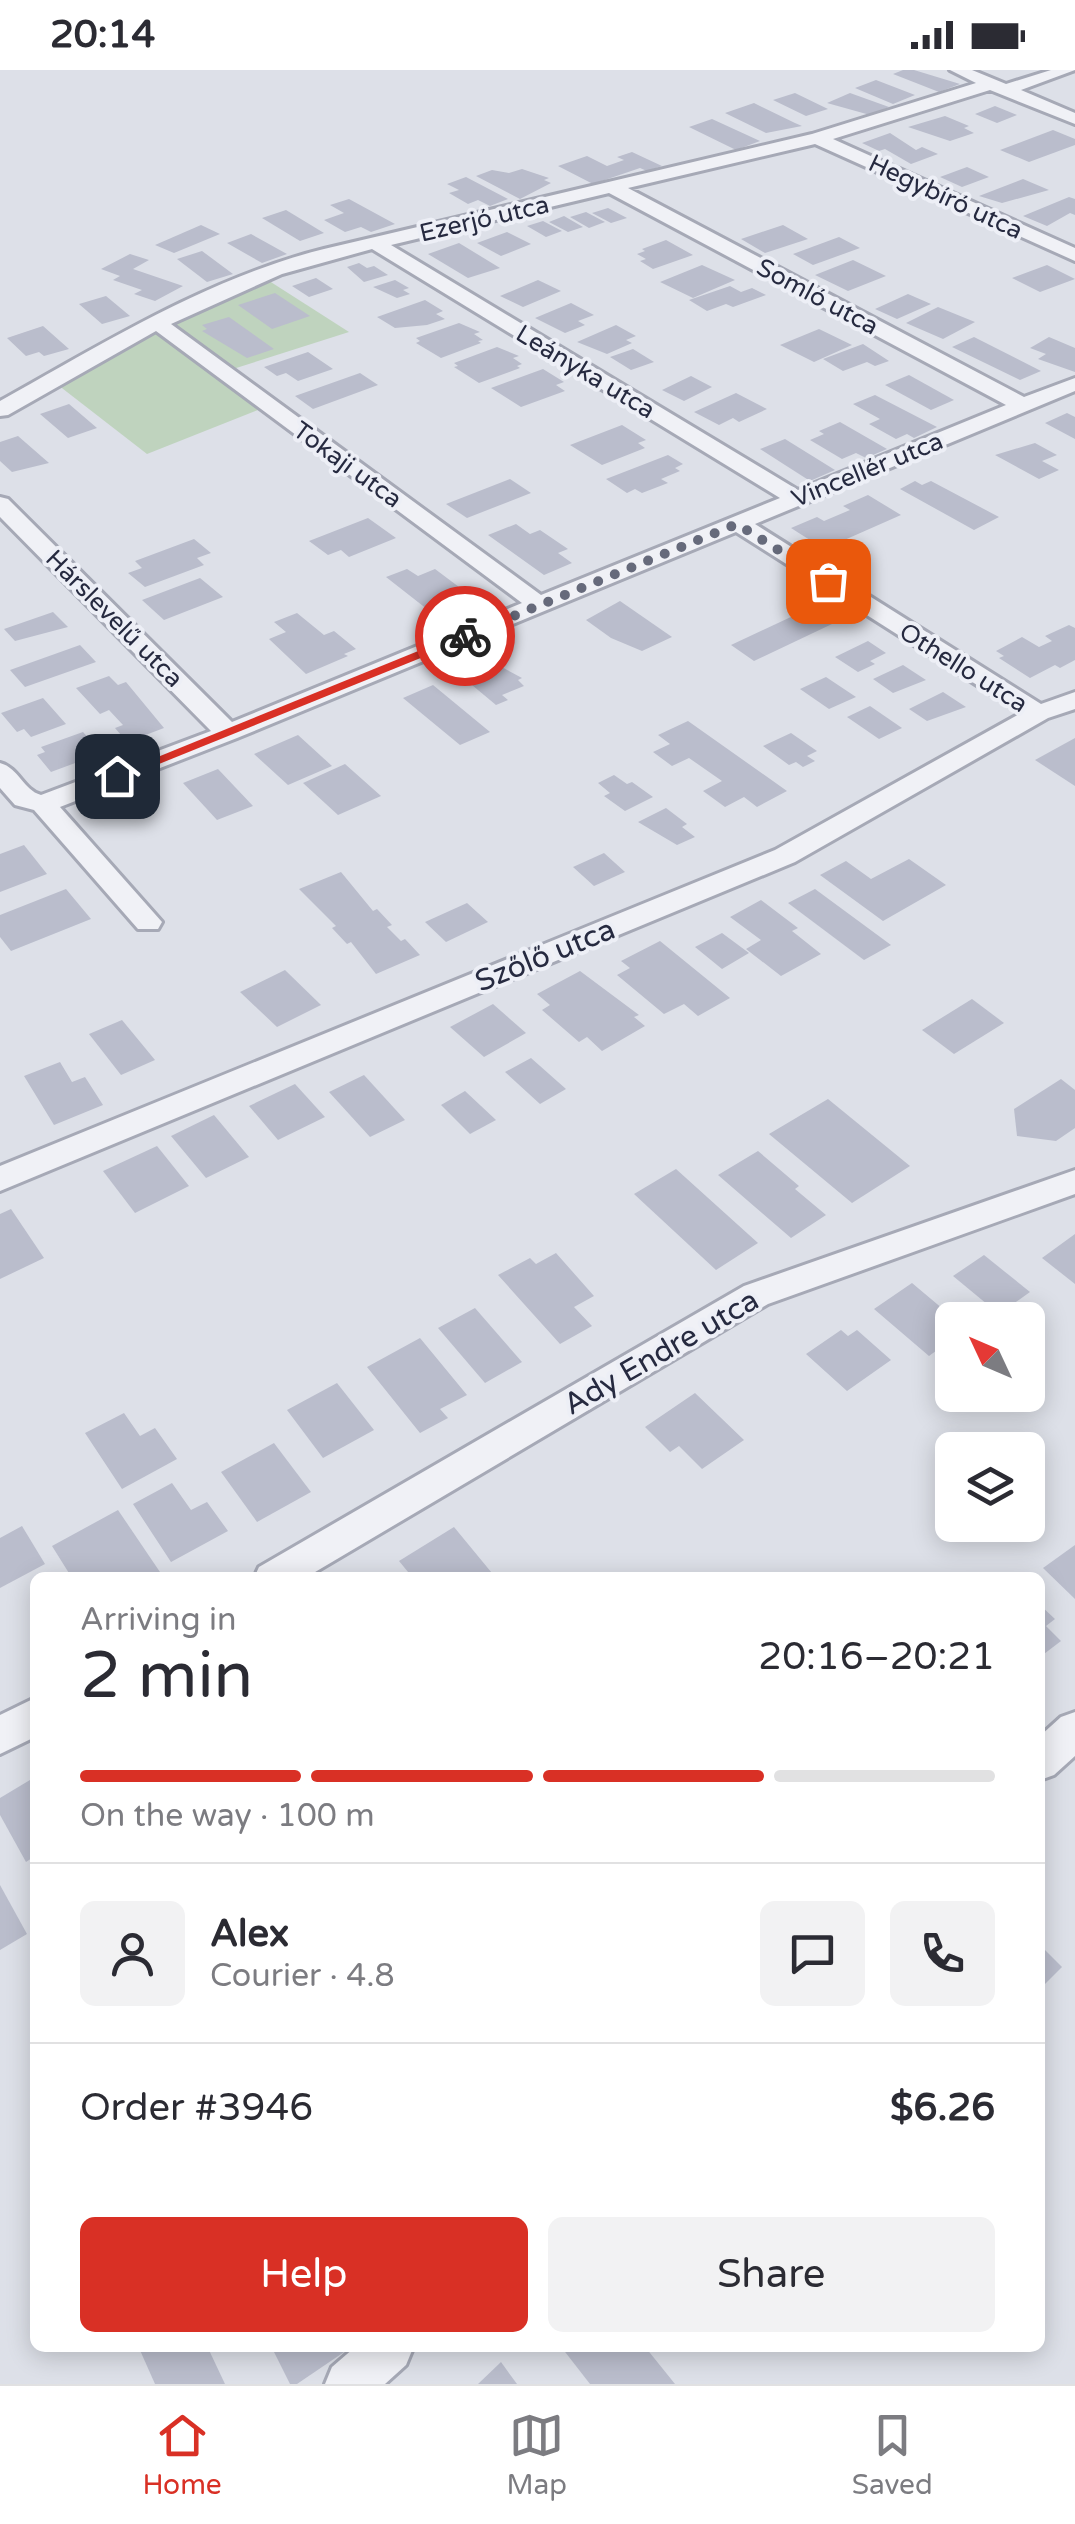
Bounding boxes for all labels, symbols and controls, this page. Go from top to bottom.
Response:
text: 20:14 [50,12,155,58]
street label: Hegybíró utca [864,148,1027,246]
street label: Ezerjó utca [416,189,552,248]
street label: Somló utca [752,252,883,341]
street label: Leányka utca [510,319,660,425]
street label: Tokaji utca [287,415,408,514]
street label: Vincellér utca [787,426,947,514]
pin [786,539,871,624]
street label: Hárslevelű utca [39,544,189,694]
icon: bag [801,554,856,609]
courier [415,586,515,686]
icon: bike [438,609,493,664]
street label: Othello utca [894,617,1033,719]
pin [75,734,160,819]
icon: home [90,749,145,804]
street label: Szőlő utca [470,911,621,1000]
street label: Ady Endre utca [557,1282,765,1423]
north arrow [935,1302,1045,1412]
map controls [935,1302,1045,1542]
button: layers [935,1432,1045,1542]
text: Arriving in [80,1601,237,1639]
text: 20:16–20:21 [758,1634,995,1680]
text: 2 min [80,1637,253,1716]
text: On the way · 100 m [80,1797,375,1835]
button: person [80,1901,185,2006]
button: chat [760,1901,865,2006]
button: phone [890,1901,995,2006]
text: Alex [210,1911,289,1957]
text: Courier · 4.8 [210,1957,395,1995]
text: Order #3946 [80,2085,313,2131]
text: $6.26 [890,2085,995,2131]
button: Help [80,2217,528,2332]
button: Share [548,2217,995,2332]
tab: Home [142,2408,222,2502]
tab: Map [506,2408,567,2502]
tab: Saved [852,2408,933,2502]

